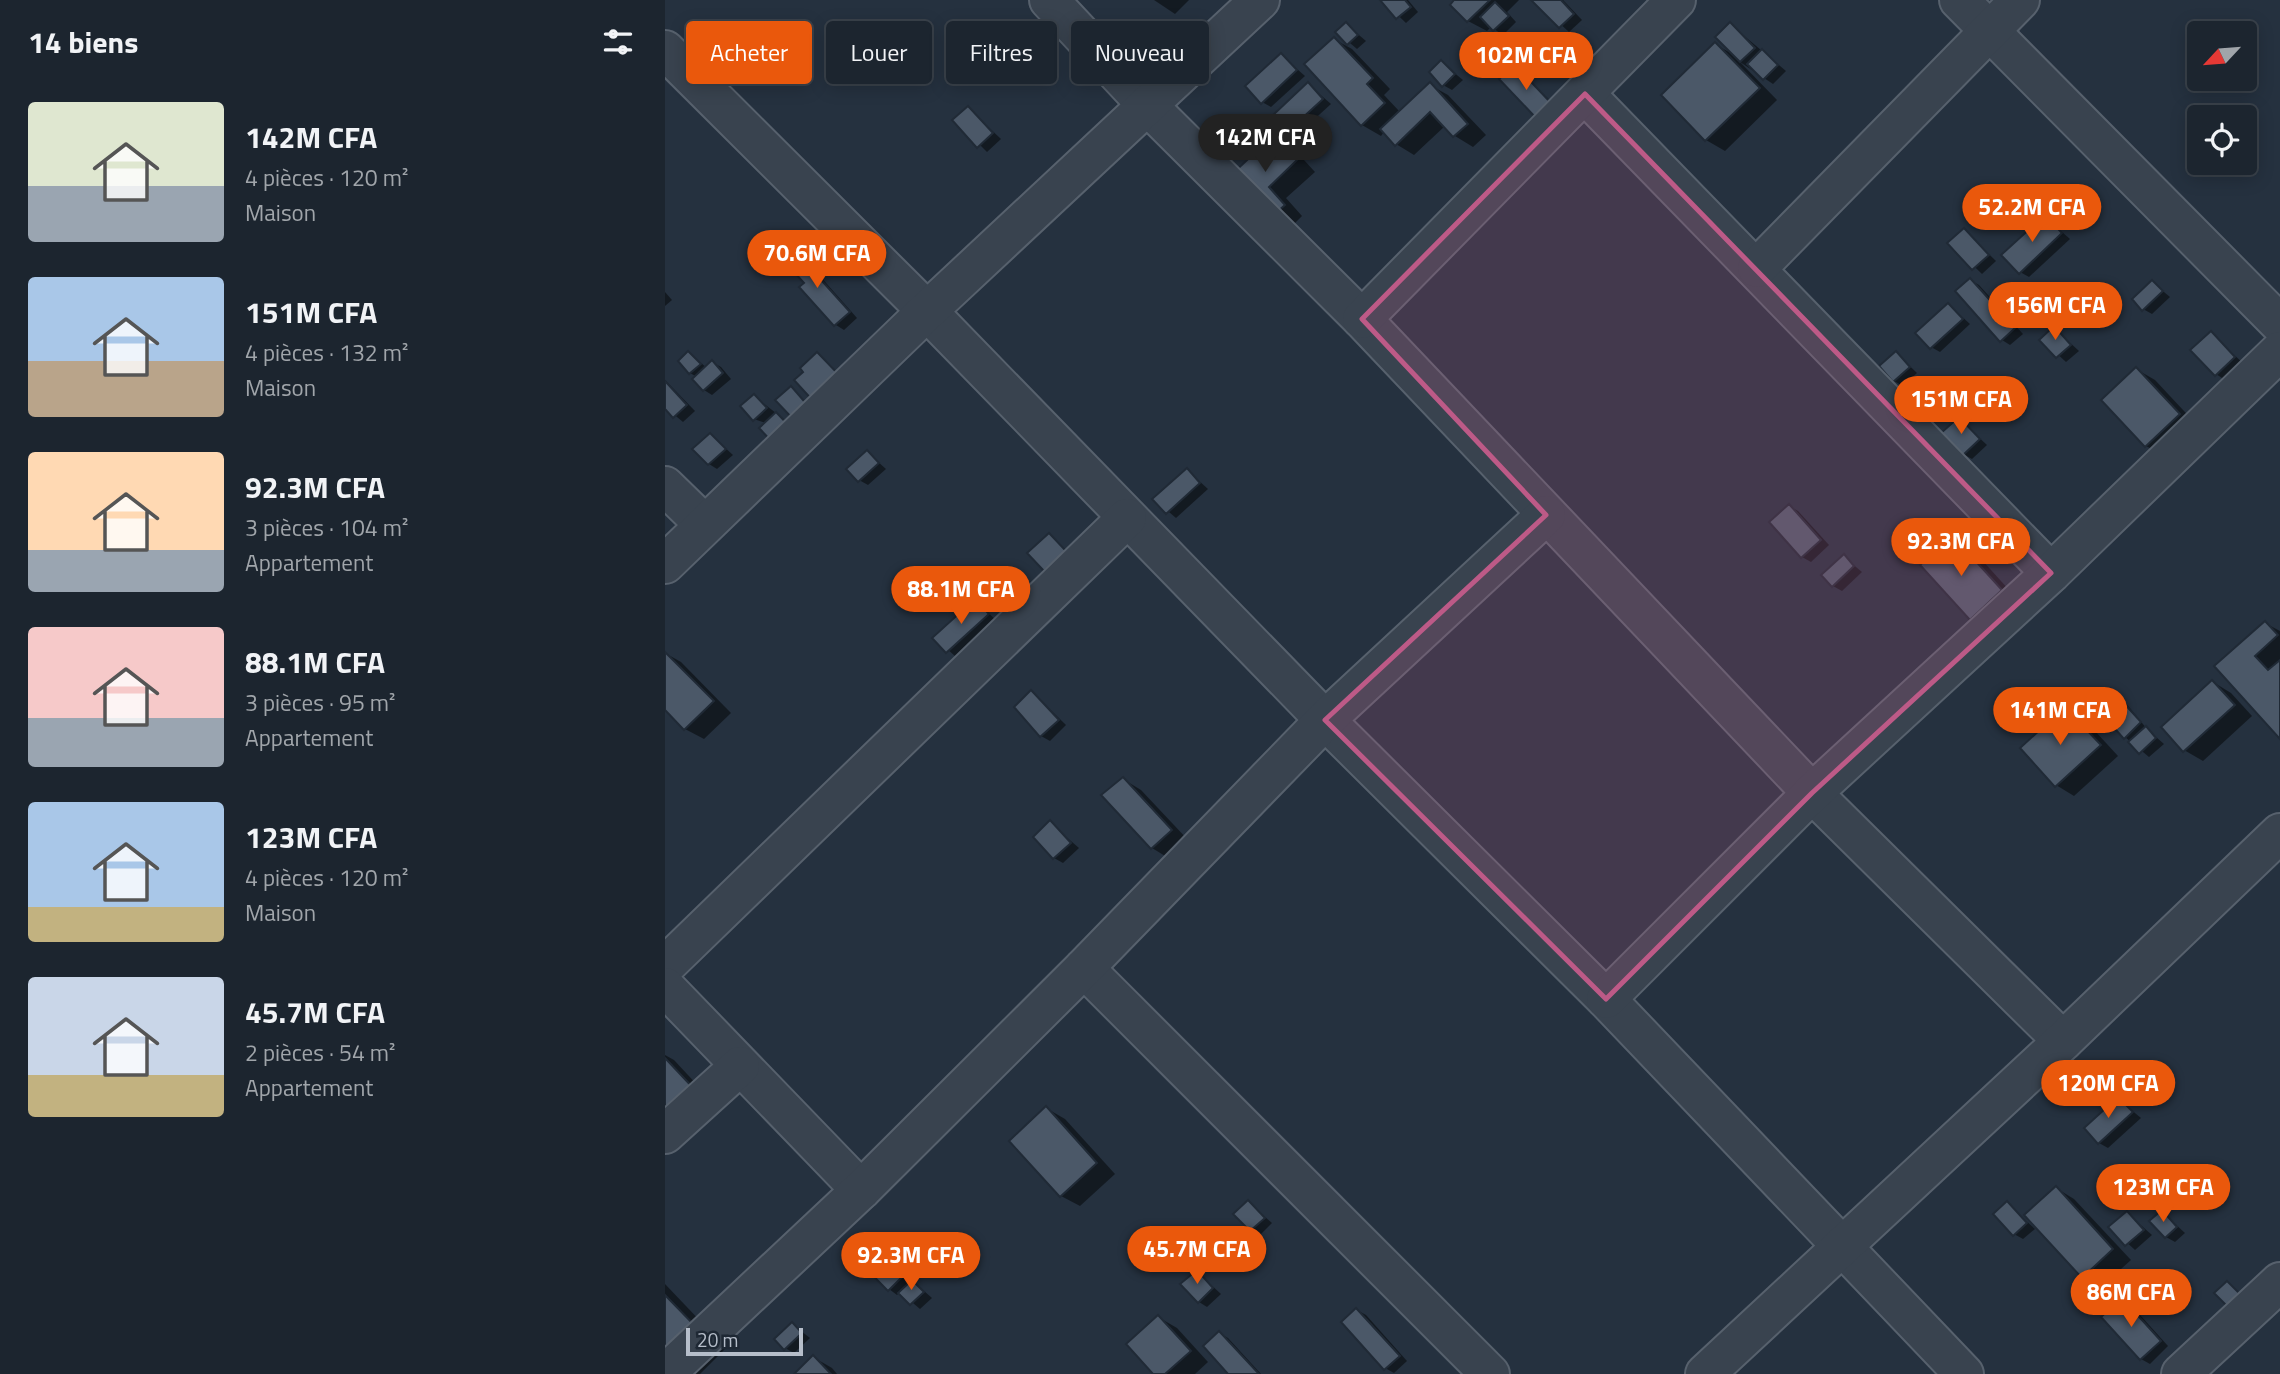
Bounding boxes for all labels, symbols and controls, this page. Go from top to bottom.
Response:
text: 14 biens [28,19,138,65]
chip: Acheter [686,21,812,84]
chip: Louer [826,21,932,84]
chip: Filtres [946,21,1057,84]
chip: Nouveau [1071,21,1209,84]
north arrow [2187,21,2257,91]
map controls [2187,21,2257,175]
icon: filters [599,23,637,61]
pin: 102M CFA [1454,32,1598,92]
text: 102M CFA [1475,37,1577,72]
button: locate [2187,105,2257,175]
text: 142M CFA [245,114,377,160]
pin: 142M CFA [1193,114,1337,174]
text: 142M CFA [1214,119,1316,154]
icon: home [84,130,168,214]
text: 4 pièces · 120 m² [245,160,408,195]
pin: 52.2M CFA [1952,184,2112,244]
text: 52.2M CFA [1978,189,2086,224]
text: Maison [245,195,316,230]
pin: 70.6M CFA [737,230,897,290]
text: 70.6M CFA [763,235,871,270]
pin: 156M CFA [1983,282,2127,342]
text: 156M CFA [2004,287,2106,322]
text: 151M CFA [245,289,377,335]
icon: home [84,305,168,389]
text: 4 pièces · 132 m² [245,335,408,370]
text: Maison [245,370,316,405]
pin: 151M CFA [1889,376,2033,436]
text: 151M CFA [1910,381,2012,416]
text: 92.3M CFA [245,464,385,510]
icon: home [84,480,168,564]
text: 3 pièces · 104 m² [245,510,408,545]
pin: 92.3M CFA [1881,518,2041,578]
text: 92.3M CFA [1907,523,2015,558]
text: Appartement [245,545,373,580]
pin: 88.1M CFA [881,566,1041,626]
text: 88.1M CFA [907,571,1015,606]
text: 88.1M CFA [245,639,385,685]
icon: home [84,655,168,739]
text: 3 pièces · 95 m² [245,685,396,720]
pin: 141M CFA [1988,688,2132,747]
text: 141M CFA [2009,692,2111,727]
text: Appartement [245,720,373,755]
text: 123M CFA [245,814,377,860]
icon: home [84,830,168,914]
text: 4 pièces · 120 m² [245,860,408,895]
text: Maison [245,895,316,930]
text: 45.7M CFA [245,989,385,1035]
icon: home [84,1005,168,1089]
text: 2 pièces · 54 m² [245,1035,396,1070]
pin: 120M CFA [2036,1060,2180,1120]
text: 120M CFA [2057,1065,2159,1100]
text: Appartement [245,1070,373,1105]
pin: 123M CFA [2091,1164,2235,1224]
text: 123M CFA [2112,1169,2214,1204]
pin: 45.7M CFA [1117,1226,1277,1286]
text: 45.7M CFA [1143,1231,1251,1266]
pin: 92.3M CFA [831,1232,991,1292]
text: 92.3M CFA [857,1237,965,1272]
pin: 86M CFA [2066,1270,2196,1329]
text: 86M CFA [2087,1274,2175,1309]
scale bar [686,1325,803,1357]
text: 20 m [697,1325,738,1354]

